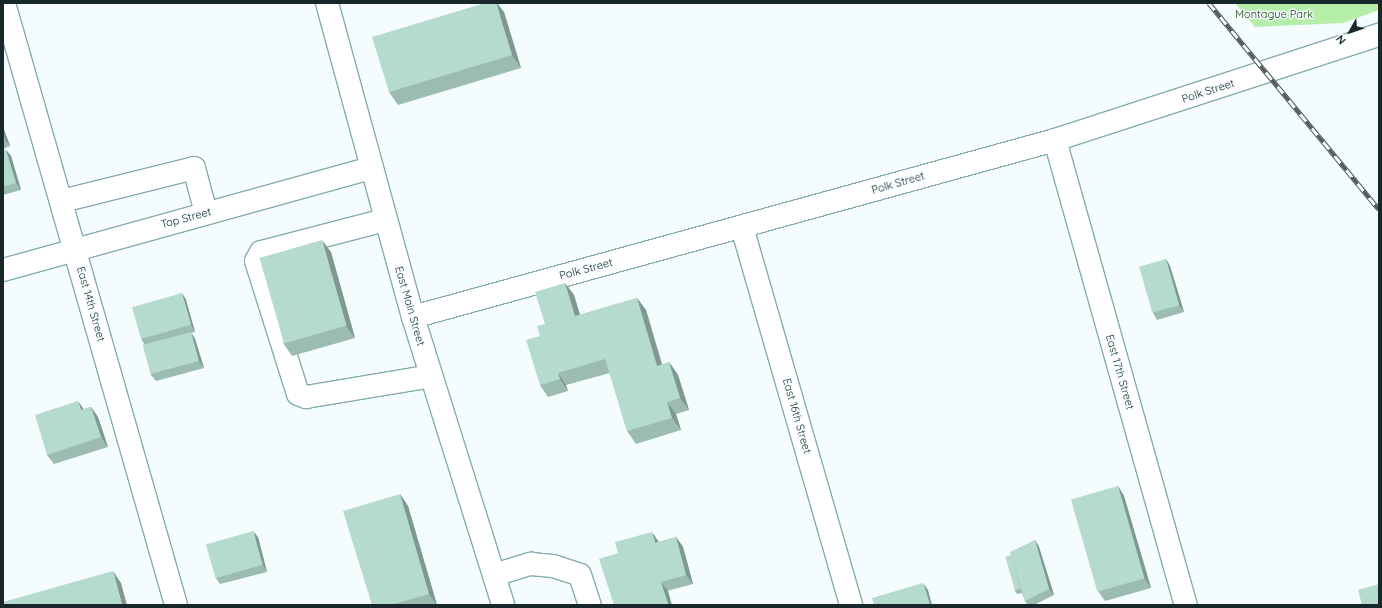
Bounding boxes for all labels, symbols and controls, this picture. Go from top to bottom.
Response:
park label: Montague Park [1235,7,1313,21]
north arrow [1330,12,1370,52]
text: N [1333,32,1349,47]
street label: Polk Street [1180,76,1236,106]
street label: Polk Street [870,169,926,197]
street label: Top Street [159,205,213,231]
street label: Polk Street [558,256,614,282]
street label: East 14th Street [74,265,108,343]
street label: East Main Street [392,265,428,347]
street label: East 17th Street [1103,333,1137,411]
street label: East 16th Street [780,377,814,455]

